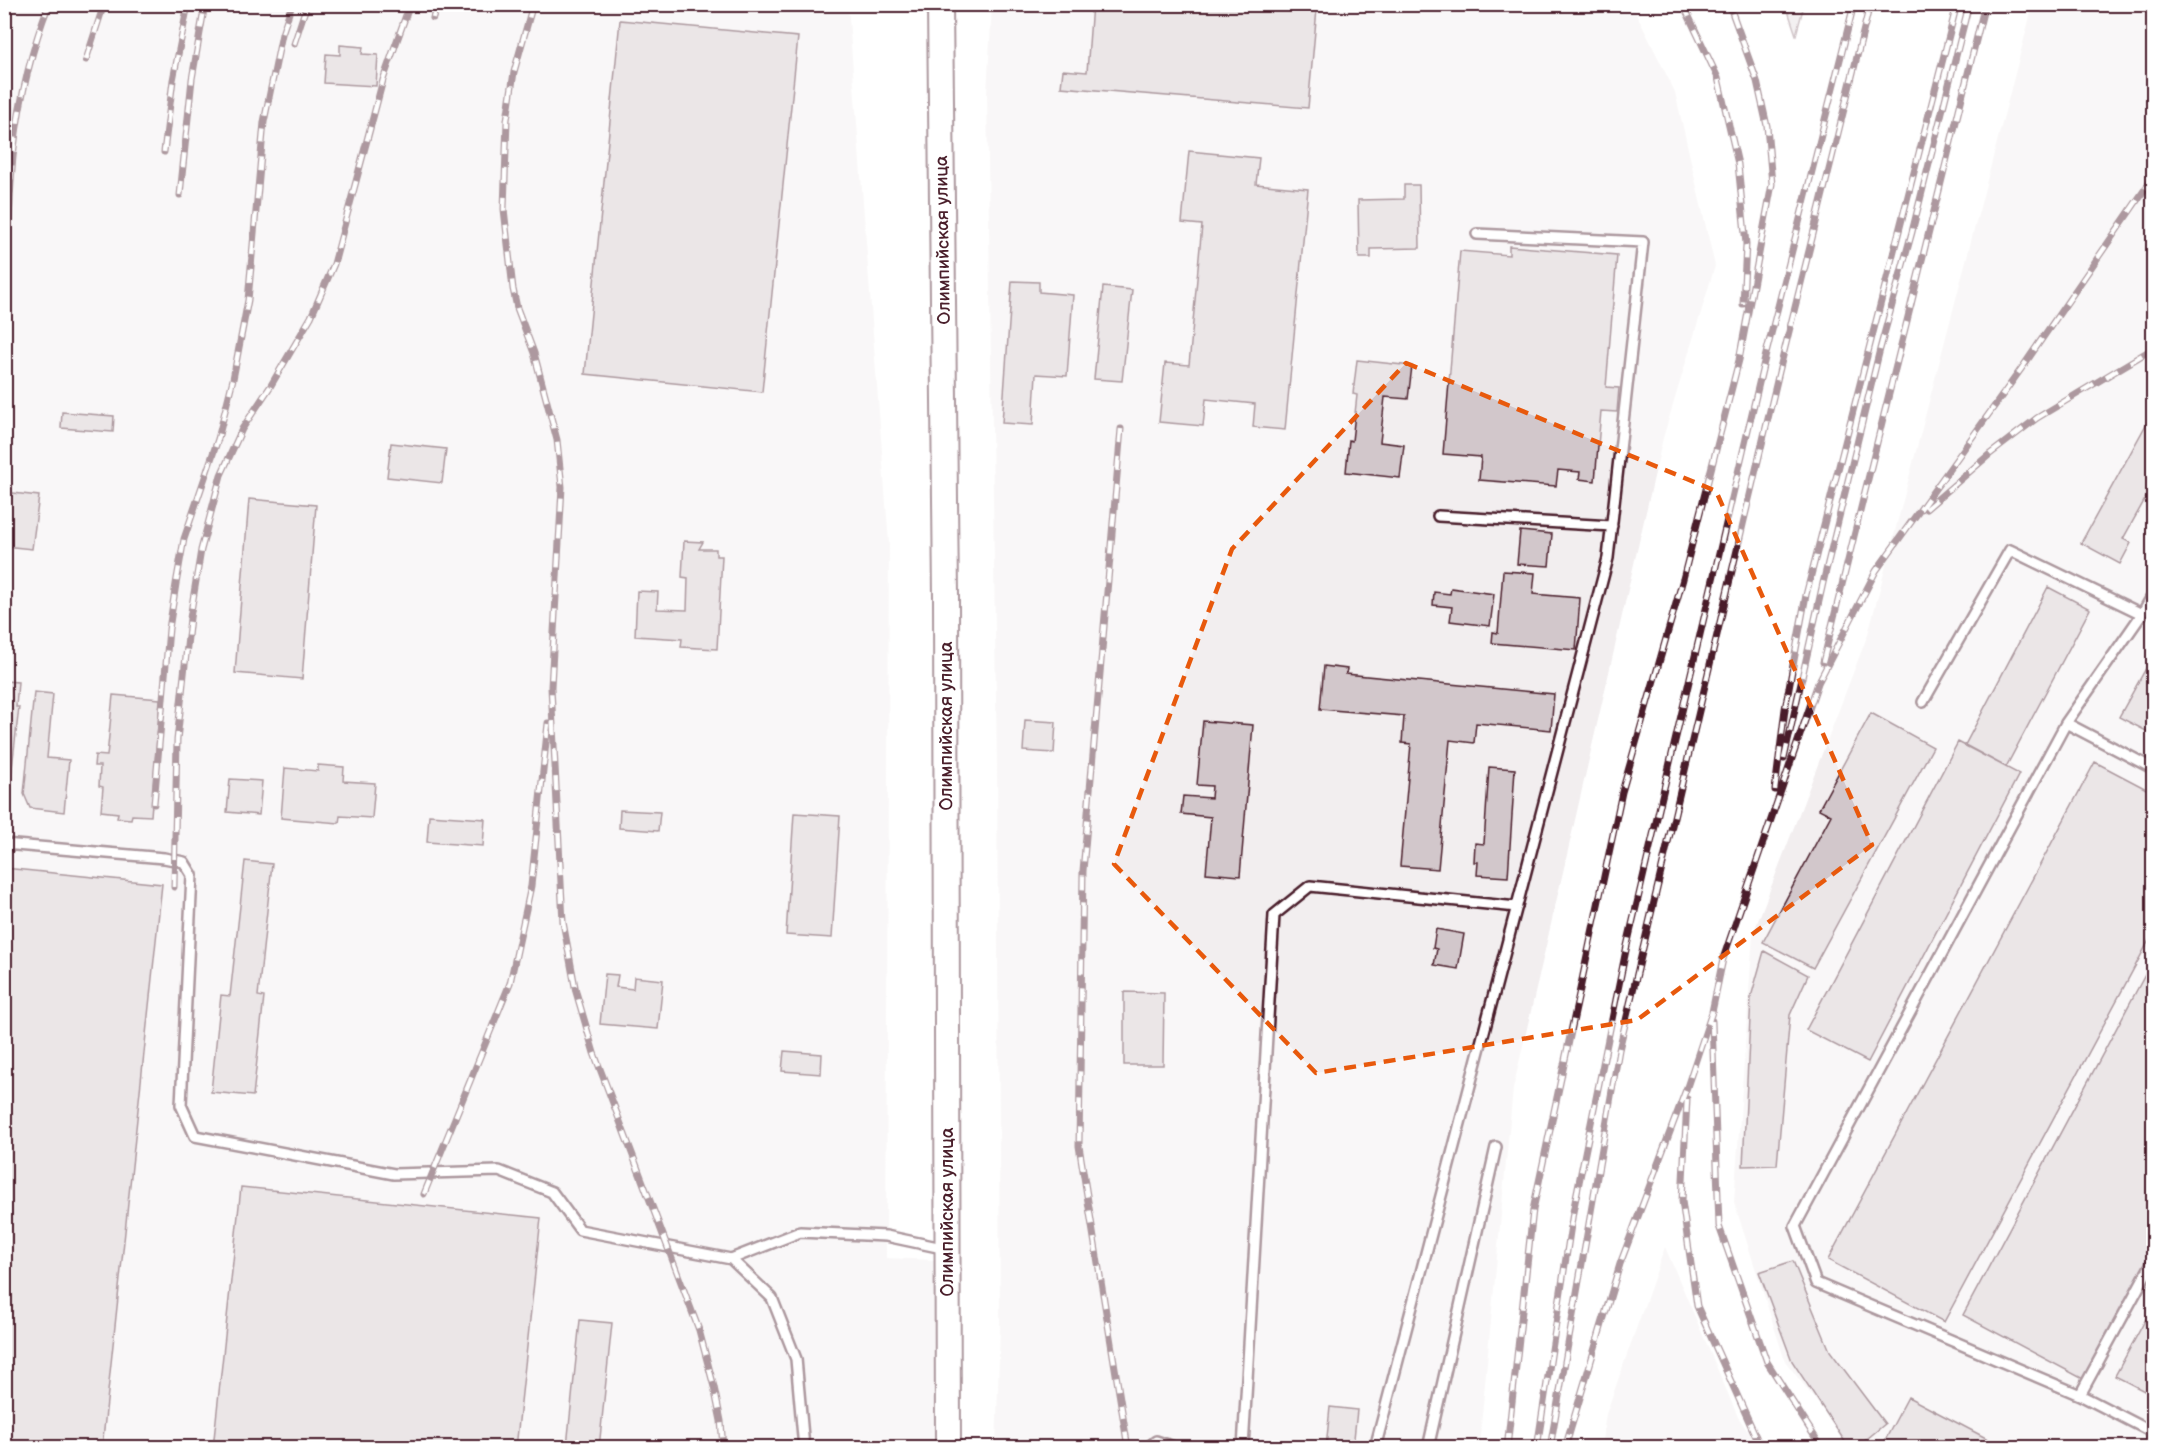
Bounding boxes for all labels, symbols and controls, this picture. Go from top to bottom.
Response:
street label: Олимпийская улица [931,155,955,325]
street label: Олимпийская улица [936,641,957,811]
street label: Олимпийская улица [937,1127,958,1297]

